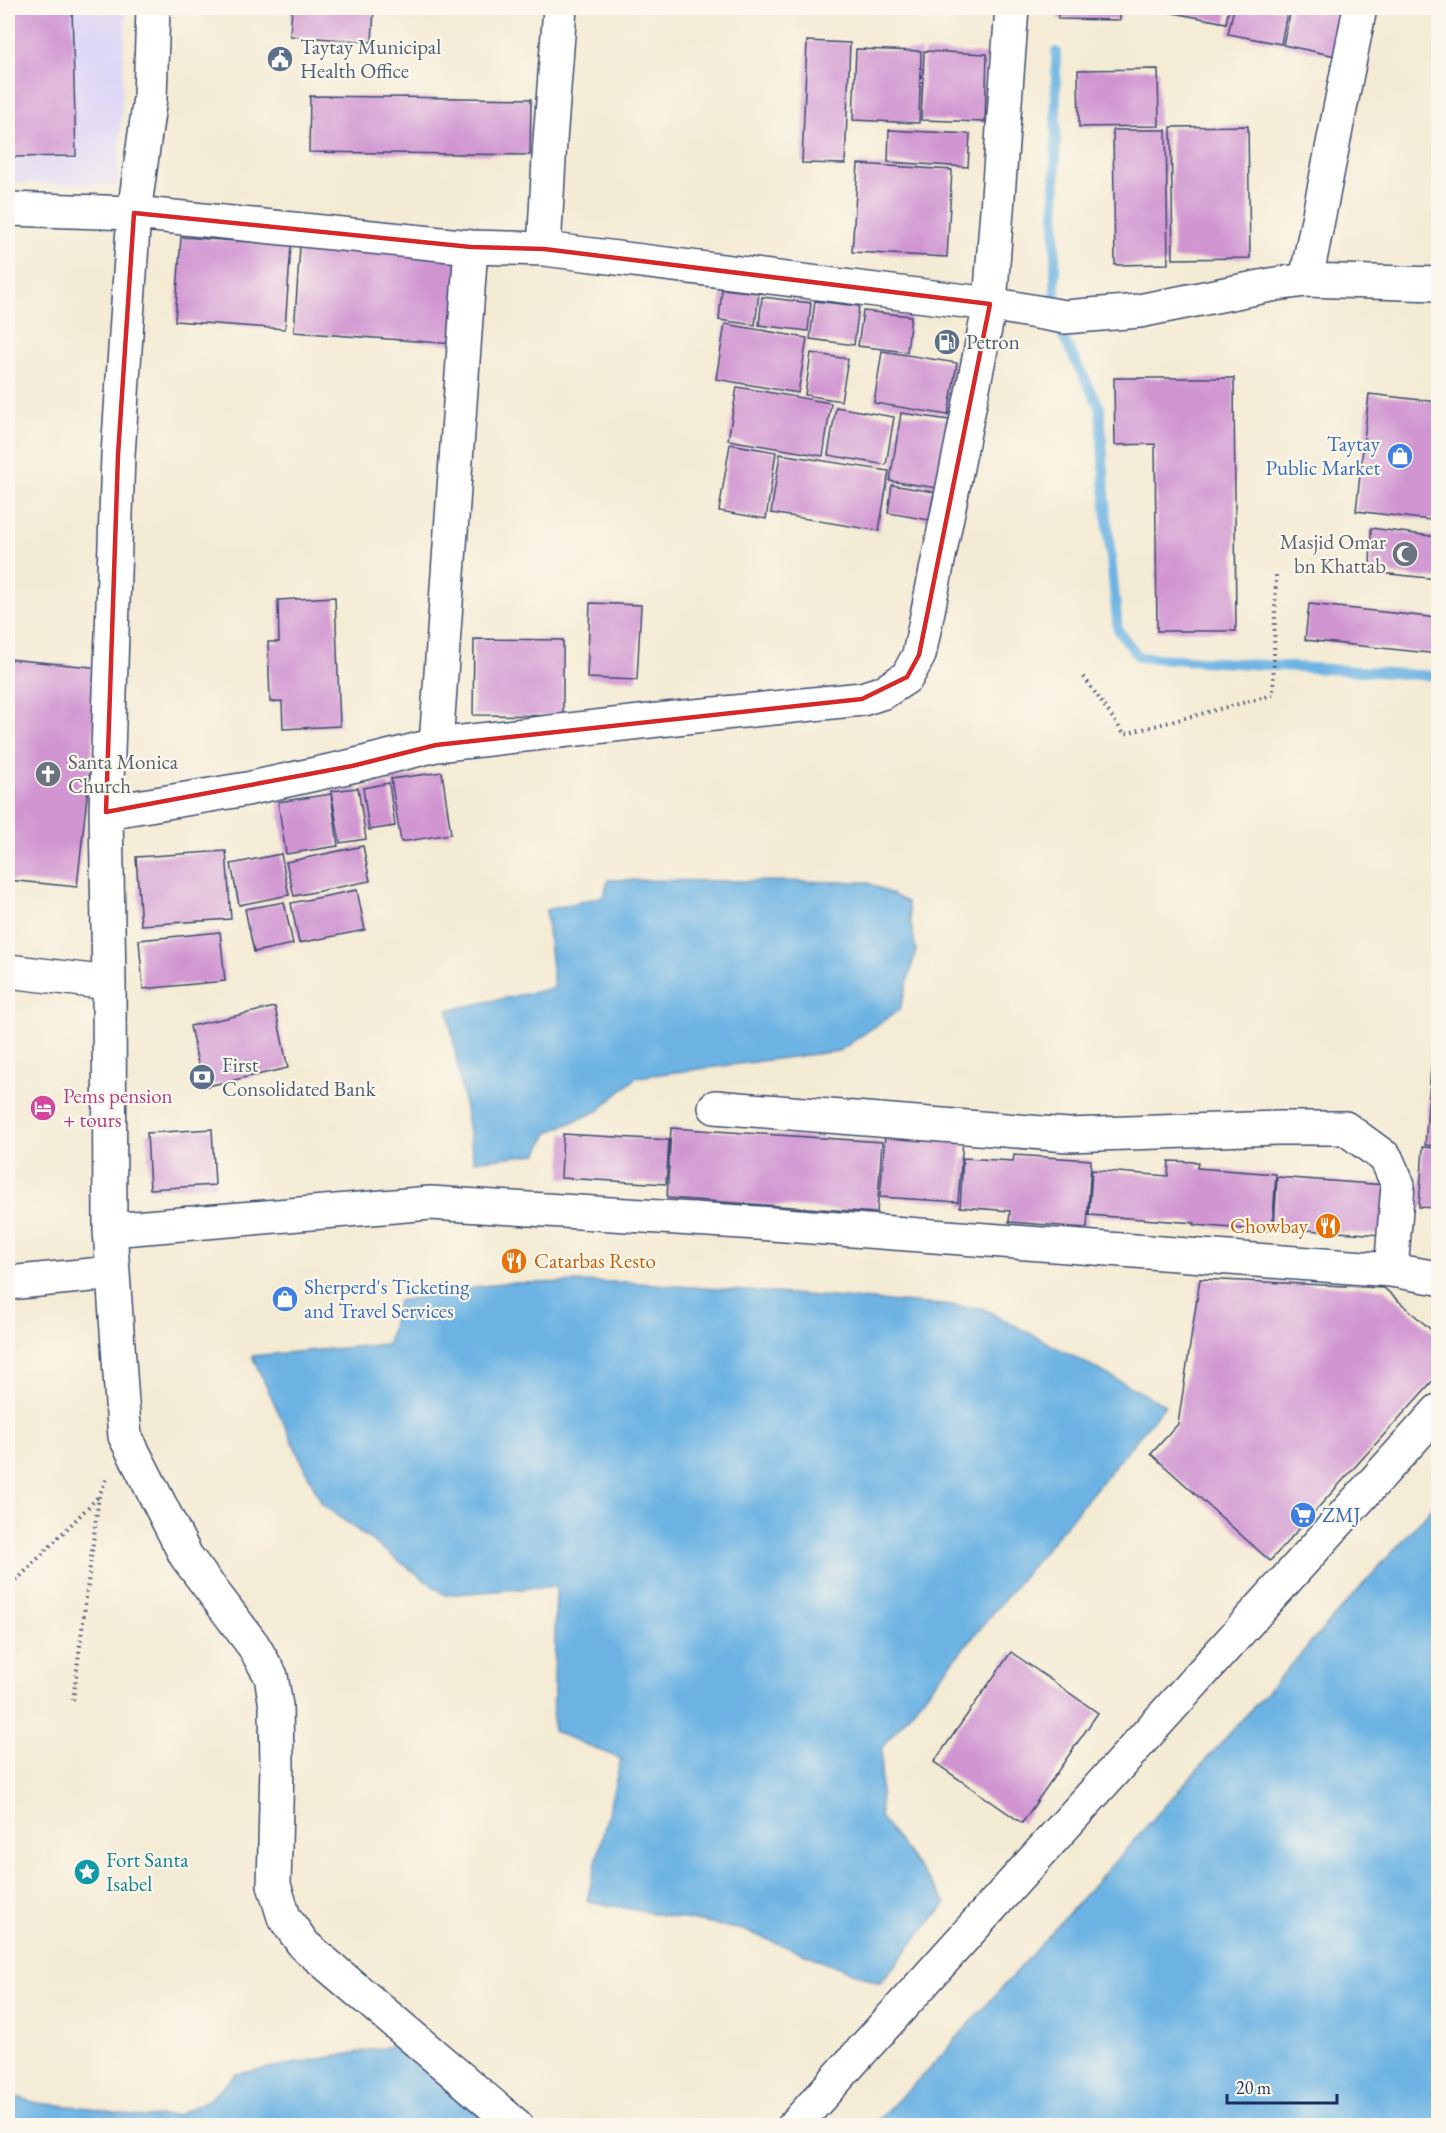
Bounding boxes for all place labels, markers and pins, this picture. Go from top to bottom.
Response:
place label: Taytay Municipal Health Office [300,33,441,84]
public building icon: Taytay Municipal Health Office [265,44,295,74]
fuel station icon: Petron [932,327,962,357]
place label: Petron [966,328,1020,355]
place label: Taytay Public Market [1265,430,1381,481]
shop icon: Taytay Public Market [1385,441,1415,471]
place label: Masjid Omar bn Khattab [1280,528,1386,579]
mosque icon: Masjid Omar bn Khattab [1390,539,1420,569]
place label: Santa Monica Church [68,748,179,799]
church icon: Santa Monica Church [33,759,63,789]
place label: First Consolidated Bank [222,1051,377,1102]
bank icon: First Consolidated Bank [187,1062,217,1092]
place label: Pems pension + tours [63,1082,173,1133]
hotel icon: Pems pension + tours [28,1093,58,1123]
restaurant icon: Chowbay [1313,1211,1343,1241]
place label: Chowbay [1230,1212,1309,1239]
restaurant icon: Catarbas Resto [499,1246,529,1276]
place label: Catarbas Resto [534,1247,656,1274]
place label: Sherperd's Ticketing and Travel Services [304,1273,470,1324]
shop icon: Sherperd's Ticketing and Travel Services [270,1284,300,1314]
supermarket icon: ZMJ [1288,1500,1318,1530]
place label: ZMJ [1322,1501,1361,1528]
place label: Fort Santa Isabel [106,1846,189,1897]
place icon: Fort Santa Isabel [72,1857,102,1887]

